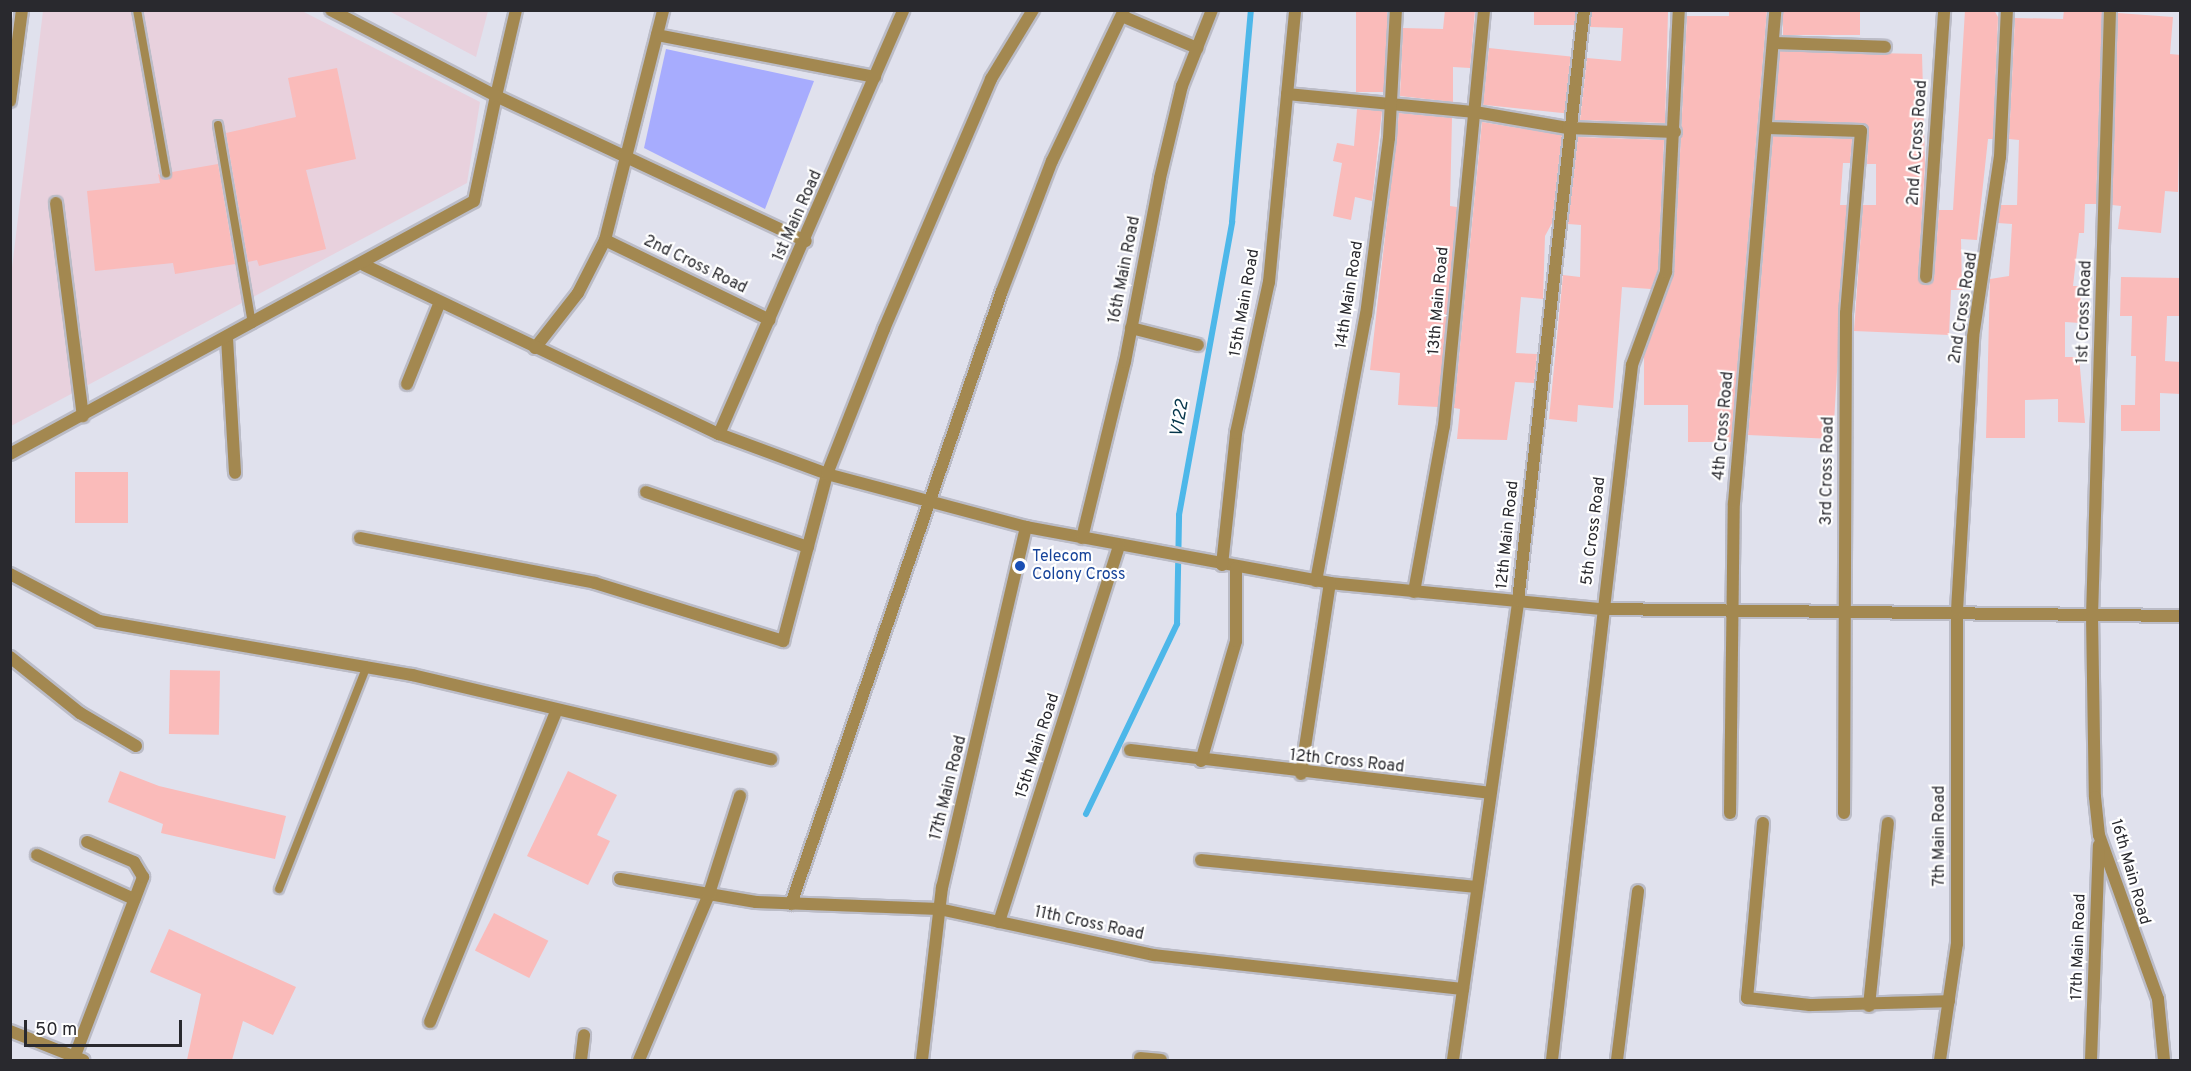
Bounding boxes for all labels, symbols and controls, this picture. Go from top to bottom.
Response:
street label: 2nd A Cross Road [1904,79,1932,207]
street label: 1st Main Road [769,168,827,264]
street label: 16th Main Road [1105,215,1145,325]
street label: 2nd Cross Road [640,232,750,298]
street label: 14th Main Road [1332,240,1368,350]
street label: 13th Main Road [1425,246,1453,356]
street label: 15th Main Road [1226,248,1264,358]
street label: 2nd Cross Road [1946,251,1982,365]
street label: 1st Cross Road [2074,260,2096,364]
street label: 4th Cross Road [1710,371,1738,481]
water label: V122 [1167,398,1195,440]
street label: 3rd Cross Road [1817,416,1839,526]
street label: 5th Cross Road [1578,476,1610,586]
street label: 12th Main Road [1493,480,1523,590]
place label: Telecom Colony Cross [1032,547,1126,585]
marker: Telecom Colony Cross [1013,559,1027,573]
street label: 15th Main Road [1012,691,1064,801]
street label: 17th Main Road [927,734,971,842]
street label: 12th Cross Road [1289,746,1405,778]
street label: 7th Main Road [1930,785,1950,887]
street label: 16th Main Road [2106,817,2154,927]
street label: 17th Main Road [2068,893,2090,1001]
street label: 11th Cross Road [1033,903,1145,945]
scale bar [27,1008,184,1046]
text: 50 m [35,1019,77,1042]

